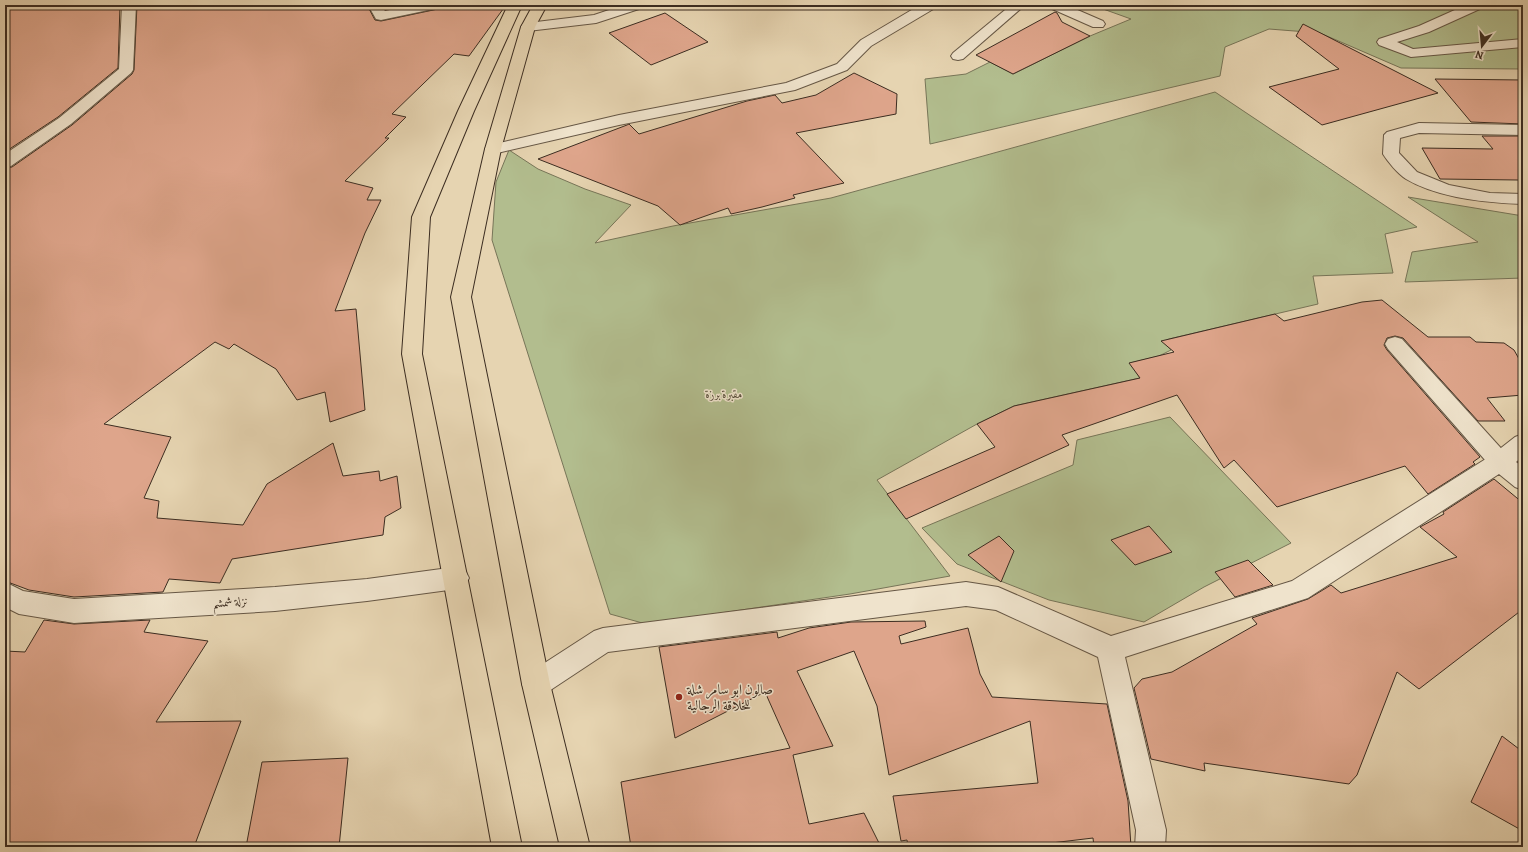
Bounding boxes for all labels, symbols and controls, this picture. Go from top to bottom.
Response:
north arrow [1462,26,1502,66]
text: N [1473,47,1485,63]
park label: مقبرة برزة [704,386,743,402]
street label: نزلة شمشم [212,593,248,615]
place label: صالون ابو سامر شلة للحلاقة الرجالية [686,680,773,715]
marker: صالون ابو سامر شلة للحلاقة الرجالية [674,692,684,702]

